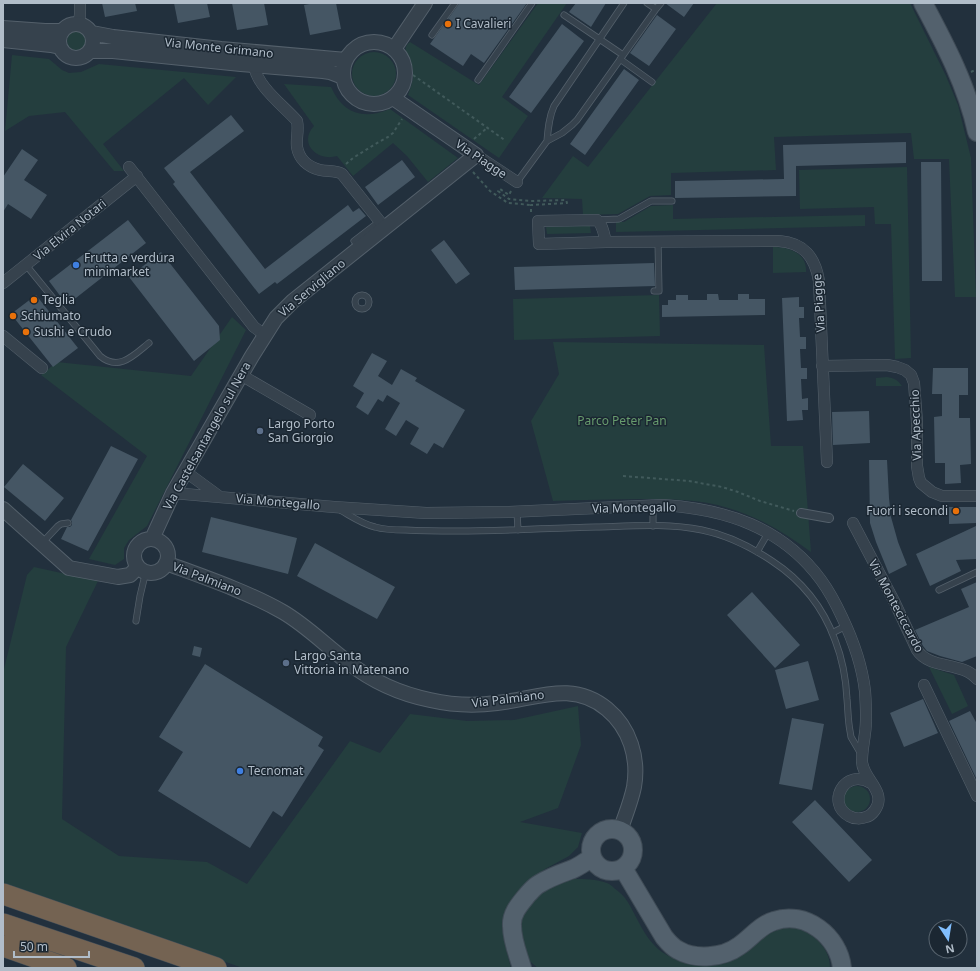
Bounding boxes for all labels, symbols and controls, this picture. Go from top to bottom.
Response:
place label: I Cavalieri [456,15,511,32]
marker: I Cavalieri [443,19,453,29]
street label: Via Monte Grimano [164,33,274,62]
street label: Via Piagge [452,135,511,182]
street label: Via Elvira Notari [30,195,110,264]
place label: Frutta e verdura minimarket [84,249,175,280]
street label: Via Servigliano [275,255,349,321]
marker: Frutta e verdura minimarket [71,260,81,270]
street label: Via Piagge [808,273,829,333]
place label: Teglia [42,291,75,308]
marker: Teglia [29,295,39,305]
place label: Schiumato [21,307,81,324]
marker: Schiumato [8,311,18,321]
place label: Sushi e Crudo [34,323,112,340]
marker: Sushi e Crudo [21,327,31,337]
street label: Via Castelsantangelo sul Nera [159,359,255,513]
street label: Via Apecchio [906,389,925,461]
park label: Parco Peter Pan [577,412,667,429]
place label: Largo Porto San Giorgio [268,415,335,446]
marker: Largo Porto San Giorgio [255,426,265,436]
street label: Via Montegallo [235,489,321,514]
street label: Via Montegallo [592,498,676,517]
place label: Fuori i secondi [866,502,948,519]
marker: Fuori i secondi [951,506,961,516]
street label: Via Monteciccardo [865,556,928,655]
street label: Via Palmiano [170,558,244,600]
place label: Largo Santa Vittoria in Matenano [294,647,409,678]
marker: Largo Santa Vittoria in Matenano [281,658,291,668]
street label: Via Palmiano [471,686,545,711]
place label: Tecnomat [248,762,304,779]
marker: Tecnomat [235,766,245,776]
north arrow [928,919,968,959]
scale bar [14,933,89,959]
text: 50 m [20,938,48,955]
text: N [944,941,956,958]

